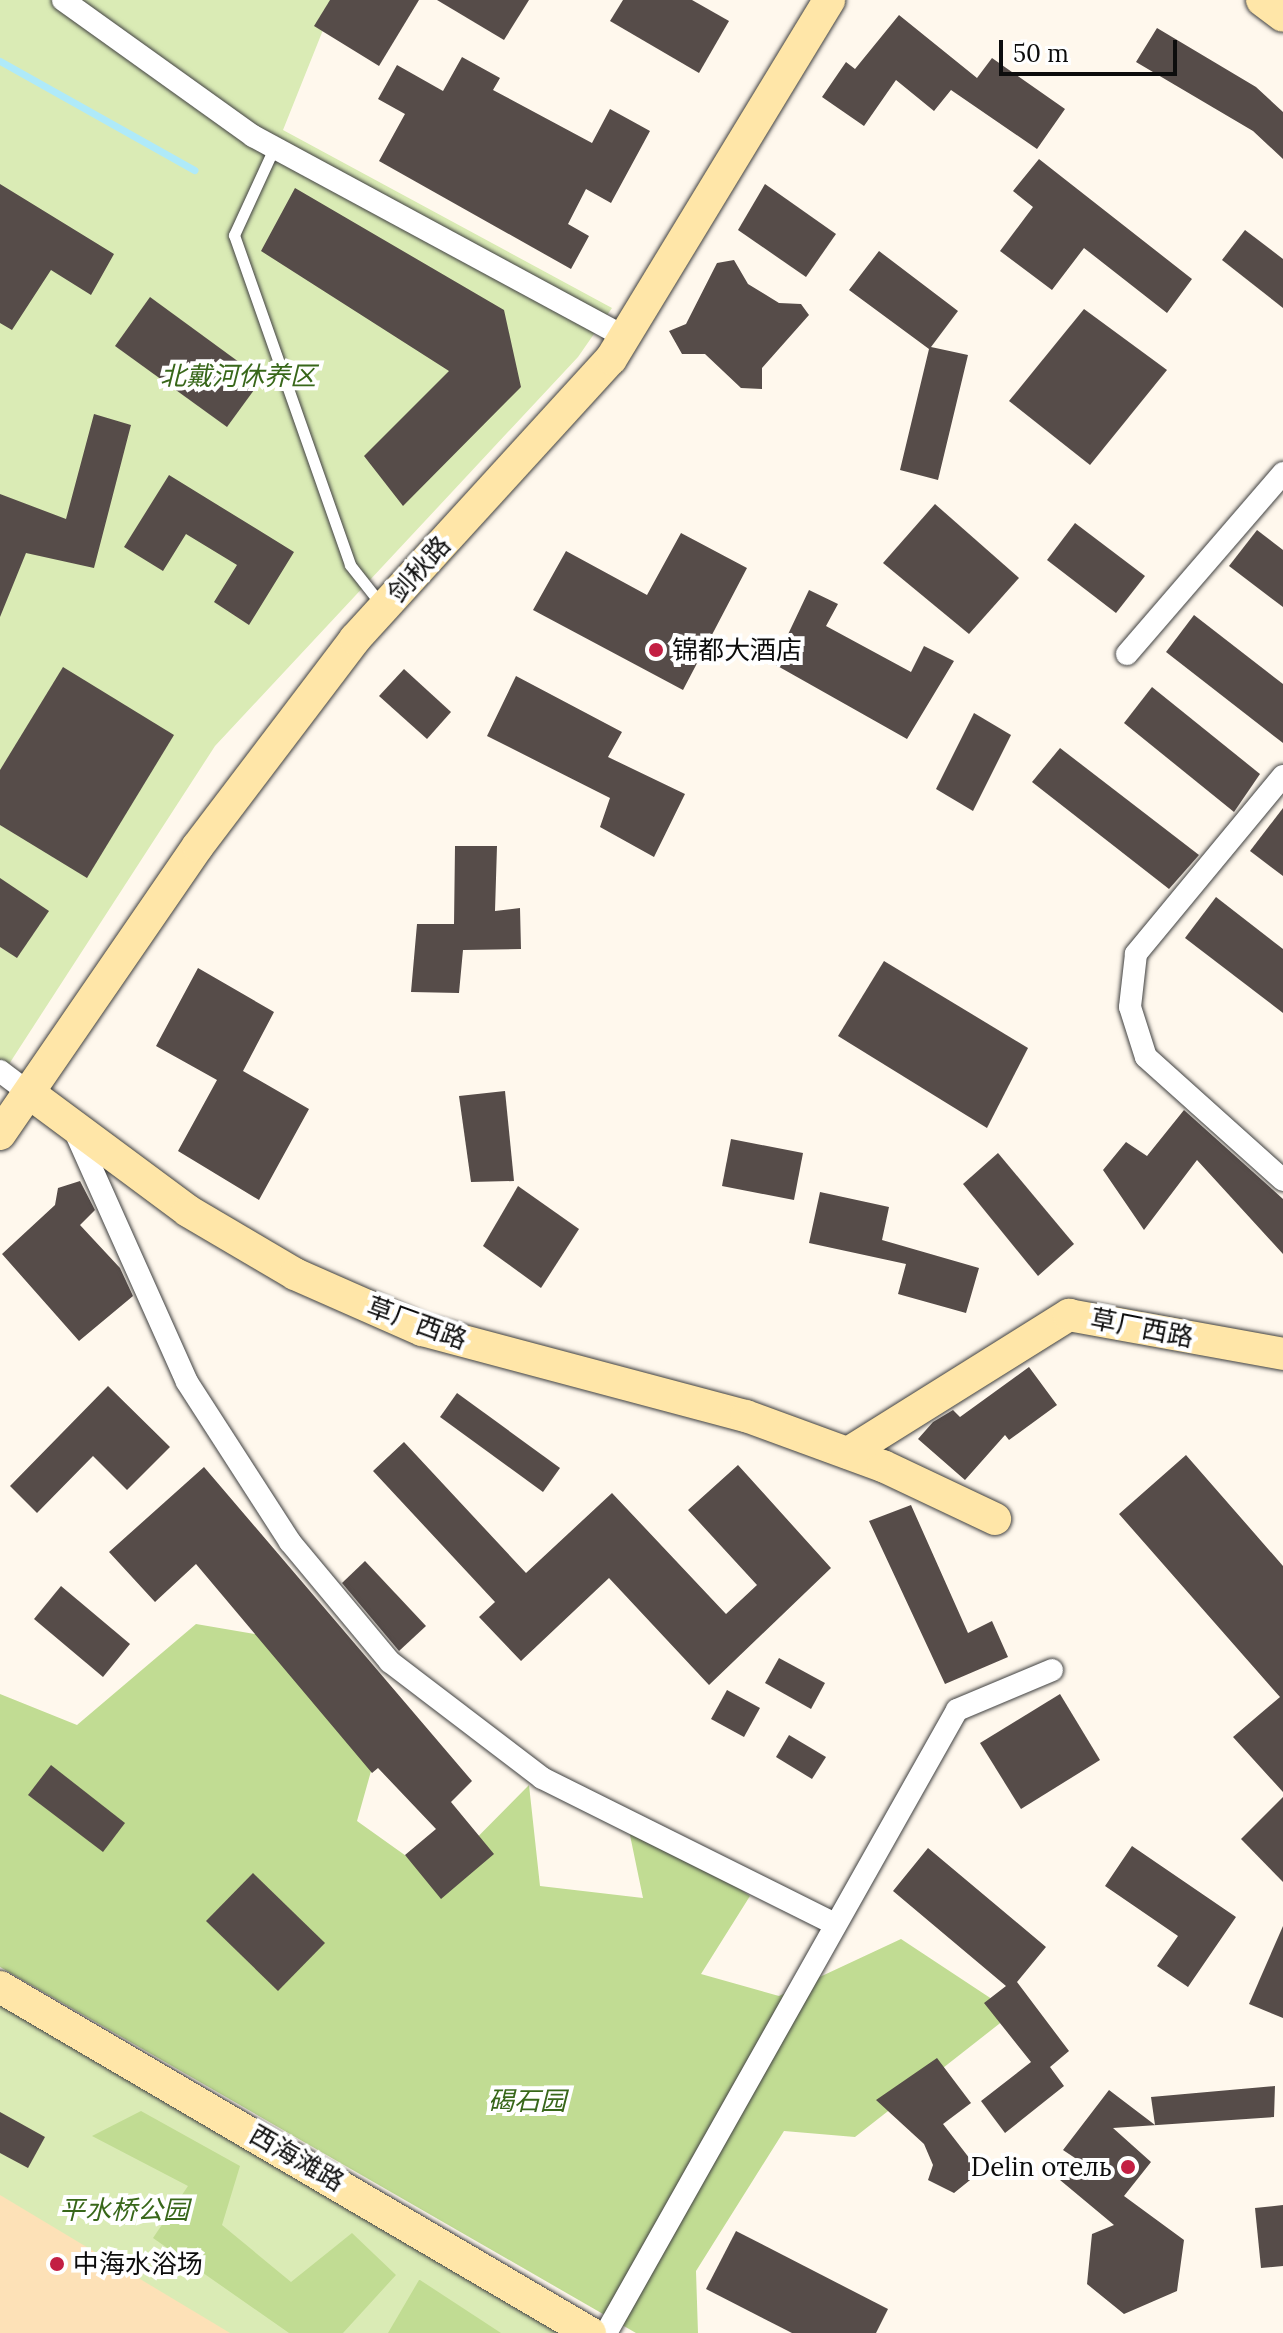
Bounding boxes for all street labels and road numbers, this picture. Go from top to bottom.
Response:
street label: 剑秋路 [381,530,457,608]
street label: 草厂西路 [363,1291,471,1355]
street label: 草厂西路 [1088,1303,1196,1353]
street label: 西海滩路 [244,2118,350,2198]

